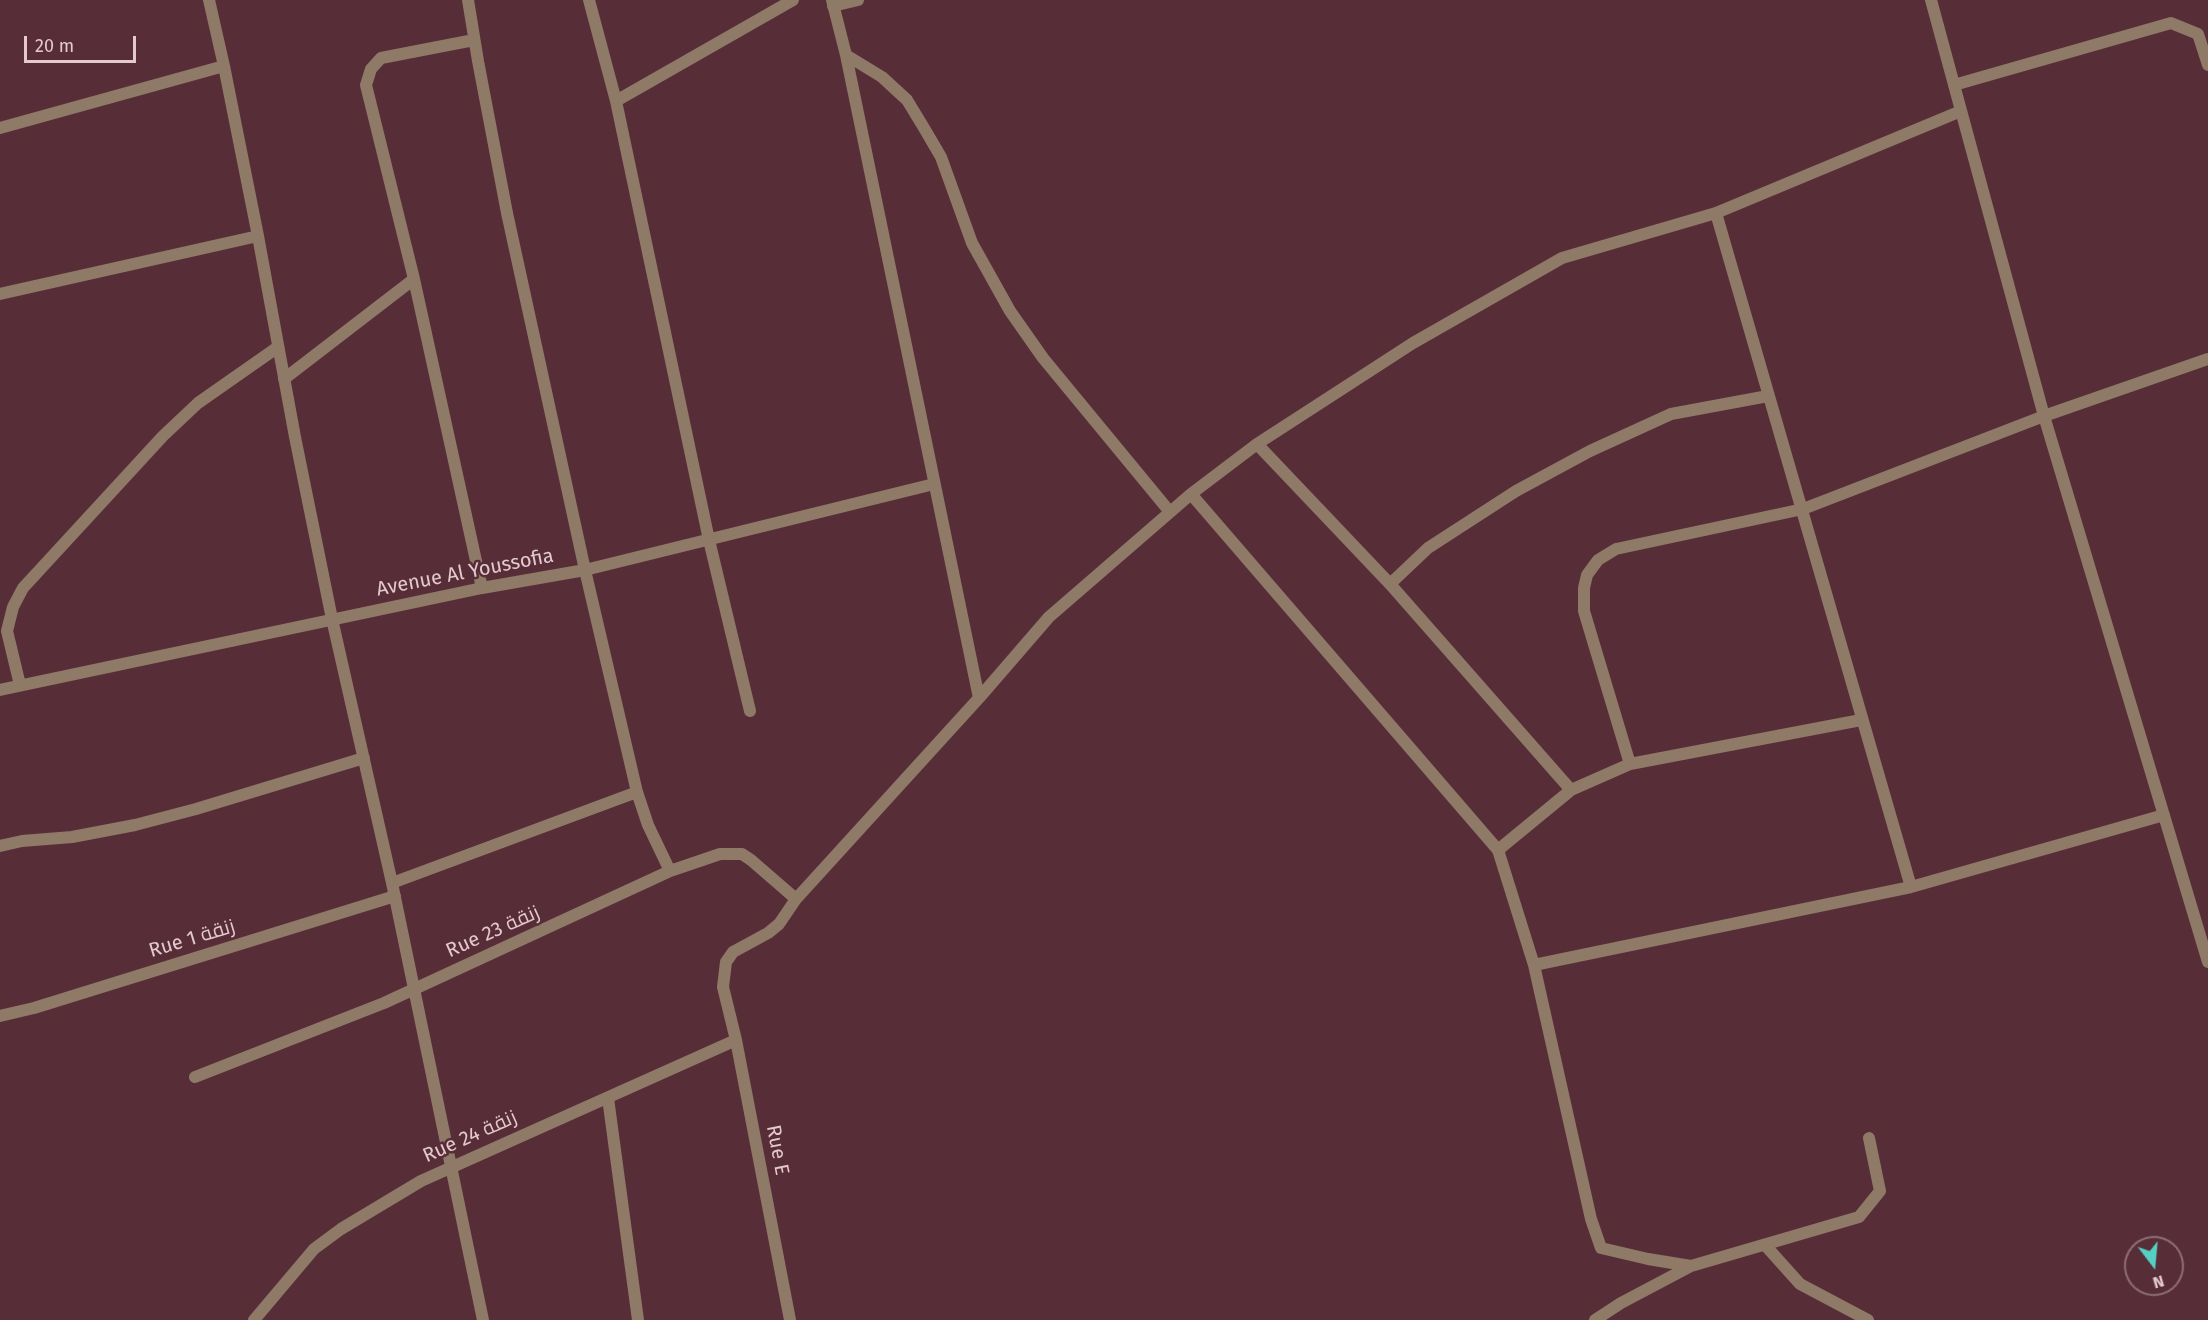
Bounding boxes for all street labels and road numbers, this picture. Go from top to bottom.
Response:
street label: Avenue Al Youssofia [374,544,556,602]
street label: Rue 23 زنقة [442,901,544,963]
street label: Rue 1 زنقة [146,915,238,963]
street label: Rue 24 زنقة [419,1106,521,1168]
street label: Rue E [760,1123,794,1177]

